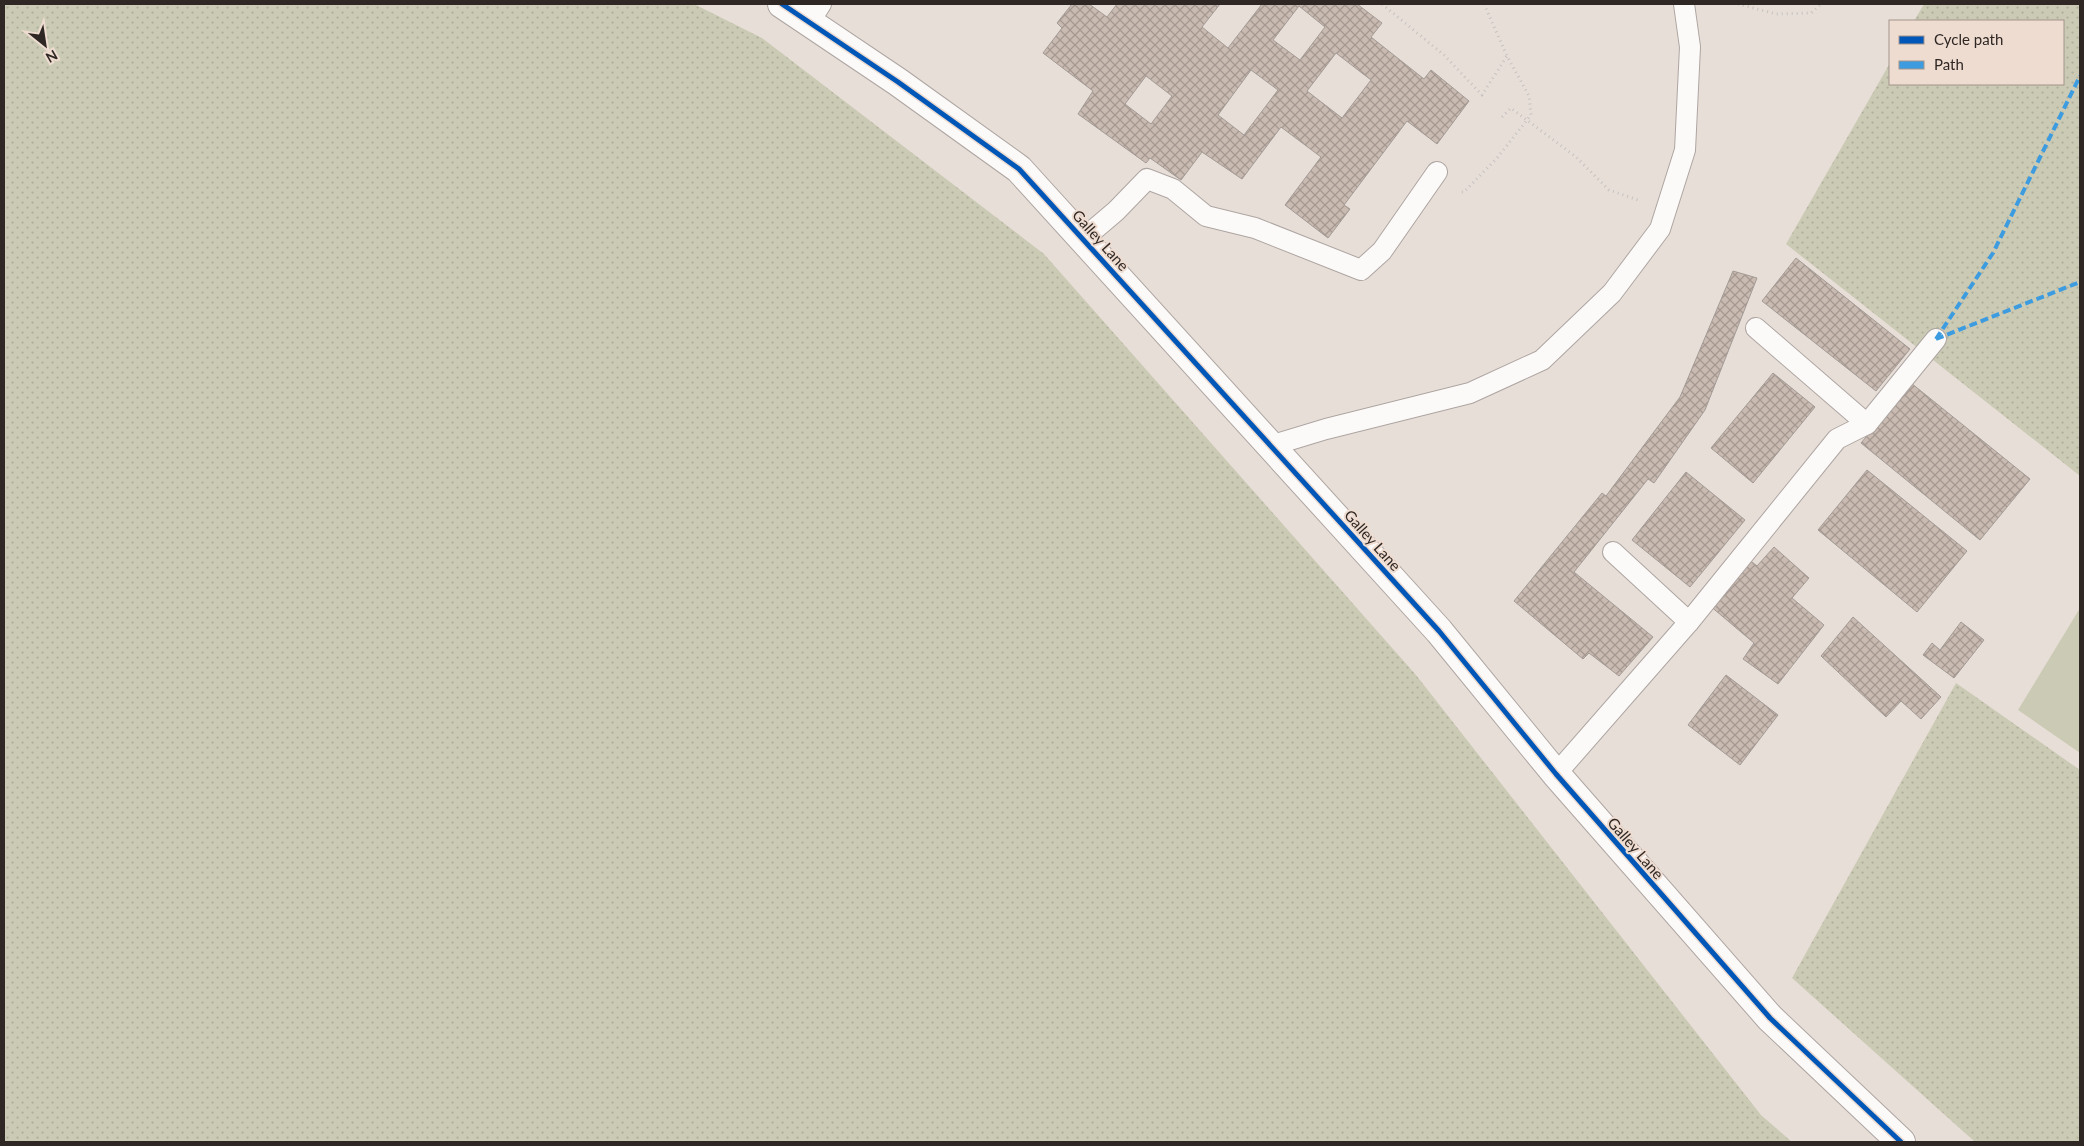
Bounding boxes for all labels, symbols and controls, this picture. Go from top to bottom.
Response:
north arrow [20,20,70,70]
legend [1889,20,2064,85]
text: Cycle path [1934,30,2003,48]
text: N [43,47,61,67]
text: Path [1934,55,1964,73]
street label: Galley Lane [1069,206,1133,274]
street label: Galley Lane [1341,506,1405,574]
street label: Galley Lane [1604,813,1668,883]

